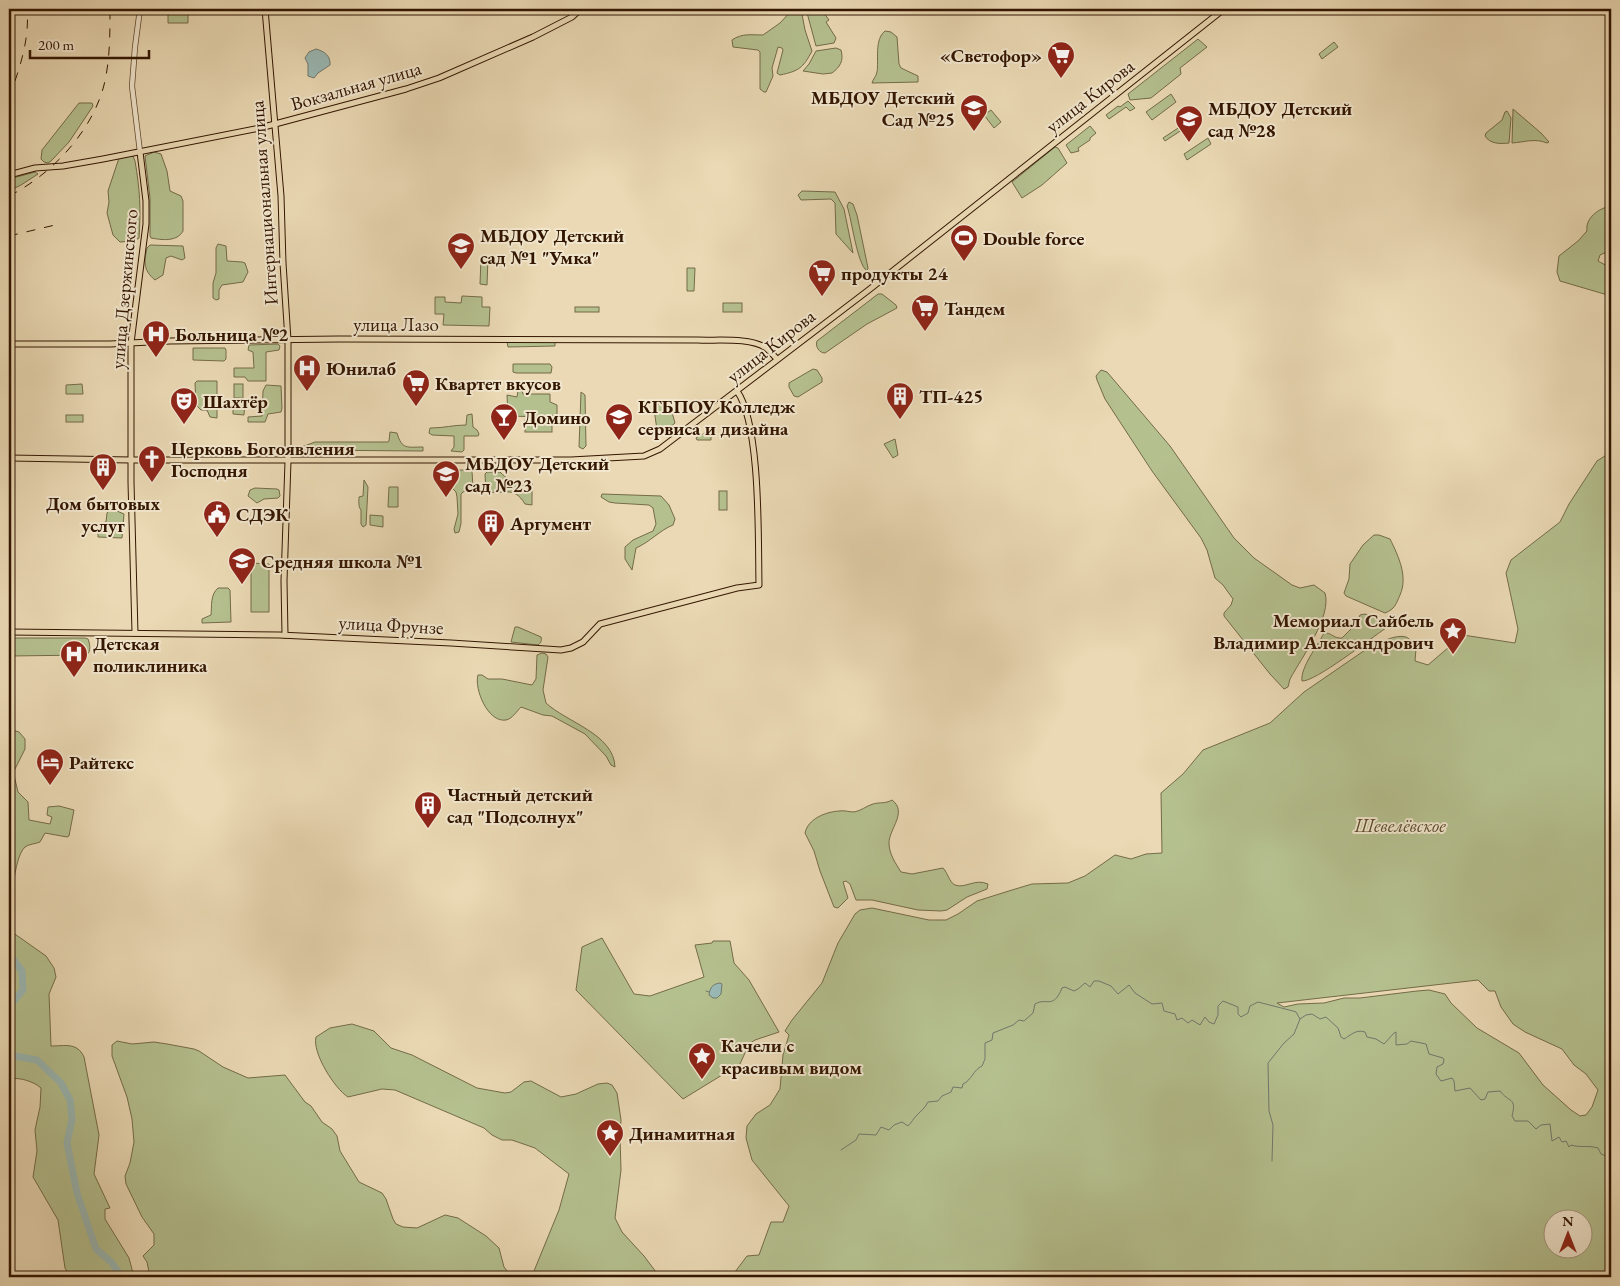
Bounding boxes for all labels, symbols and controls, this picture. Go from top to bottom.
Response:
scale bar [30,28,149,60]
text: 200 m [38,35,75,54]
supermarket icon: «Светофор» [1046,40,1076,79]
place label: «Светофор» [940,43,1042,68]
street label: улица Кирова [1041,53,1140,138]
street label: Вокзальная улица [288,55,425,117]
place label: МБДОУ Детский Сад №25 [811,85,955,132]
school or university icon: МБДОУ Детский Сад №25 [959,93,989,132]
place label: МБДОУ Детский сад №28 [1208,96,1352,143]
street label: Интернациональная улица [244,99,284,306]
school or university icon: МБДОУ Детский сад №28 [1174,104,1204,143]
street label: улица Дзержинского [105,208,143,370]
place label: МБДОУ Детский сад №1 "Умка" [480,223,624,270]
sports icon: Double force [949,223,979,262]
place label: Double force [983,226,1084,251]
school or university icon: МБДОУ Детский сад №1 "Умка" [446,231,476,270]
supermarket icon: продукты 24 [807,258,837,297]
place label: продукты 24 [841,261,949,286]
supermarket icon: Тандем [910,293,940,332]
place label: Тандем [944,296,1005,321]
street label: улица Кирова [722,303,821,388]
street label: улица Лазо [353,312,439,337]
hospital icon: Больница №2 [141,319,171,358]
place label: Больница №2 [175,322,288,347]
hospital icon: Юнилаб [292,353,322,392]
place label: Юнилаб [326,356,397,381]
supermarket icon: Квартет вкусов [401,368,431,407]
place label: Квартет вкусов [435,371,561,396]
building icon: ТП-425 [885,381,915,420]
place label: ТП-425 [919,384,983,409]
theatre icon: Шахтёр [169,386,199,425]
place label: Шахтёр [203,389,268,414]
place label: КГБПОУ Колледж сервиса и дизайна [638,394,796,441]
bar icon: Домино [489,402,519,441]
school or university icon: КГБПОУ Колледж сервиса и дизайна [604,402,634,441]
place label: Домино [523,405,591,430]
place label: Церковь Богоявления Господня [171,436,355,483]
church icon: Церковь Богоявления Господня [137,444,167,483]
place label: МБДОУ Детский сад №23 [465,451,609,498]
building icon: Дом бытовых услуг [88,452,118,491]
school or university icon: МБДОУ Детский сад №23 [431,459,461,498]
place label: Дом бытовых услуг [46,491,160,538]
public building icon: СДЭК [202,499,232,538]
place label: СДЭК [236,502,289,527]
building icon: Аргумент [476,508,506,547]
place label: Аргумент [509,511,592,536]
school or university icon: Средняя школа №1 [227,546,257,585]
place label: Средняя школа №1 [261,549,423,574]
place label: Мемориал Сайбель Владимир Александрович [1213,608,1434,655]
street label: улица Фрунзе [338,610,444,640]
place icon: Мемориал Сайбель Владимир Александрович [1438,616,1468,655]
place label: Детская поликлиника [93,631,208,678]
hospital icon: Детская поликлиника [59,639,89,678]
hotel icon: Райтекс [35,747,65,786]
place label: Райтекс [69,750,134,775]
place label: Частный детский сад "Подсолнух" [447,782,593,829]
building icon: Частный детский сад "Подсолнух" [413,790,443,829]
park label: Шевелёвское [1353,813,1446,838]
place label: Качели с красивым видом [721,1033,862,1080]
place icon: Качели с красивым видом [687,1041,717,1080]
place icon: Динамитная [595,1118,625,1157]
place label: Динамитная [629,1121,735,1146]
north arrow [1542,1208,1592,1258]
text: N [1562,1212,1574,1230]

